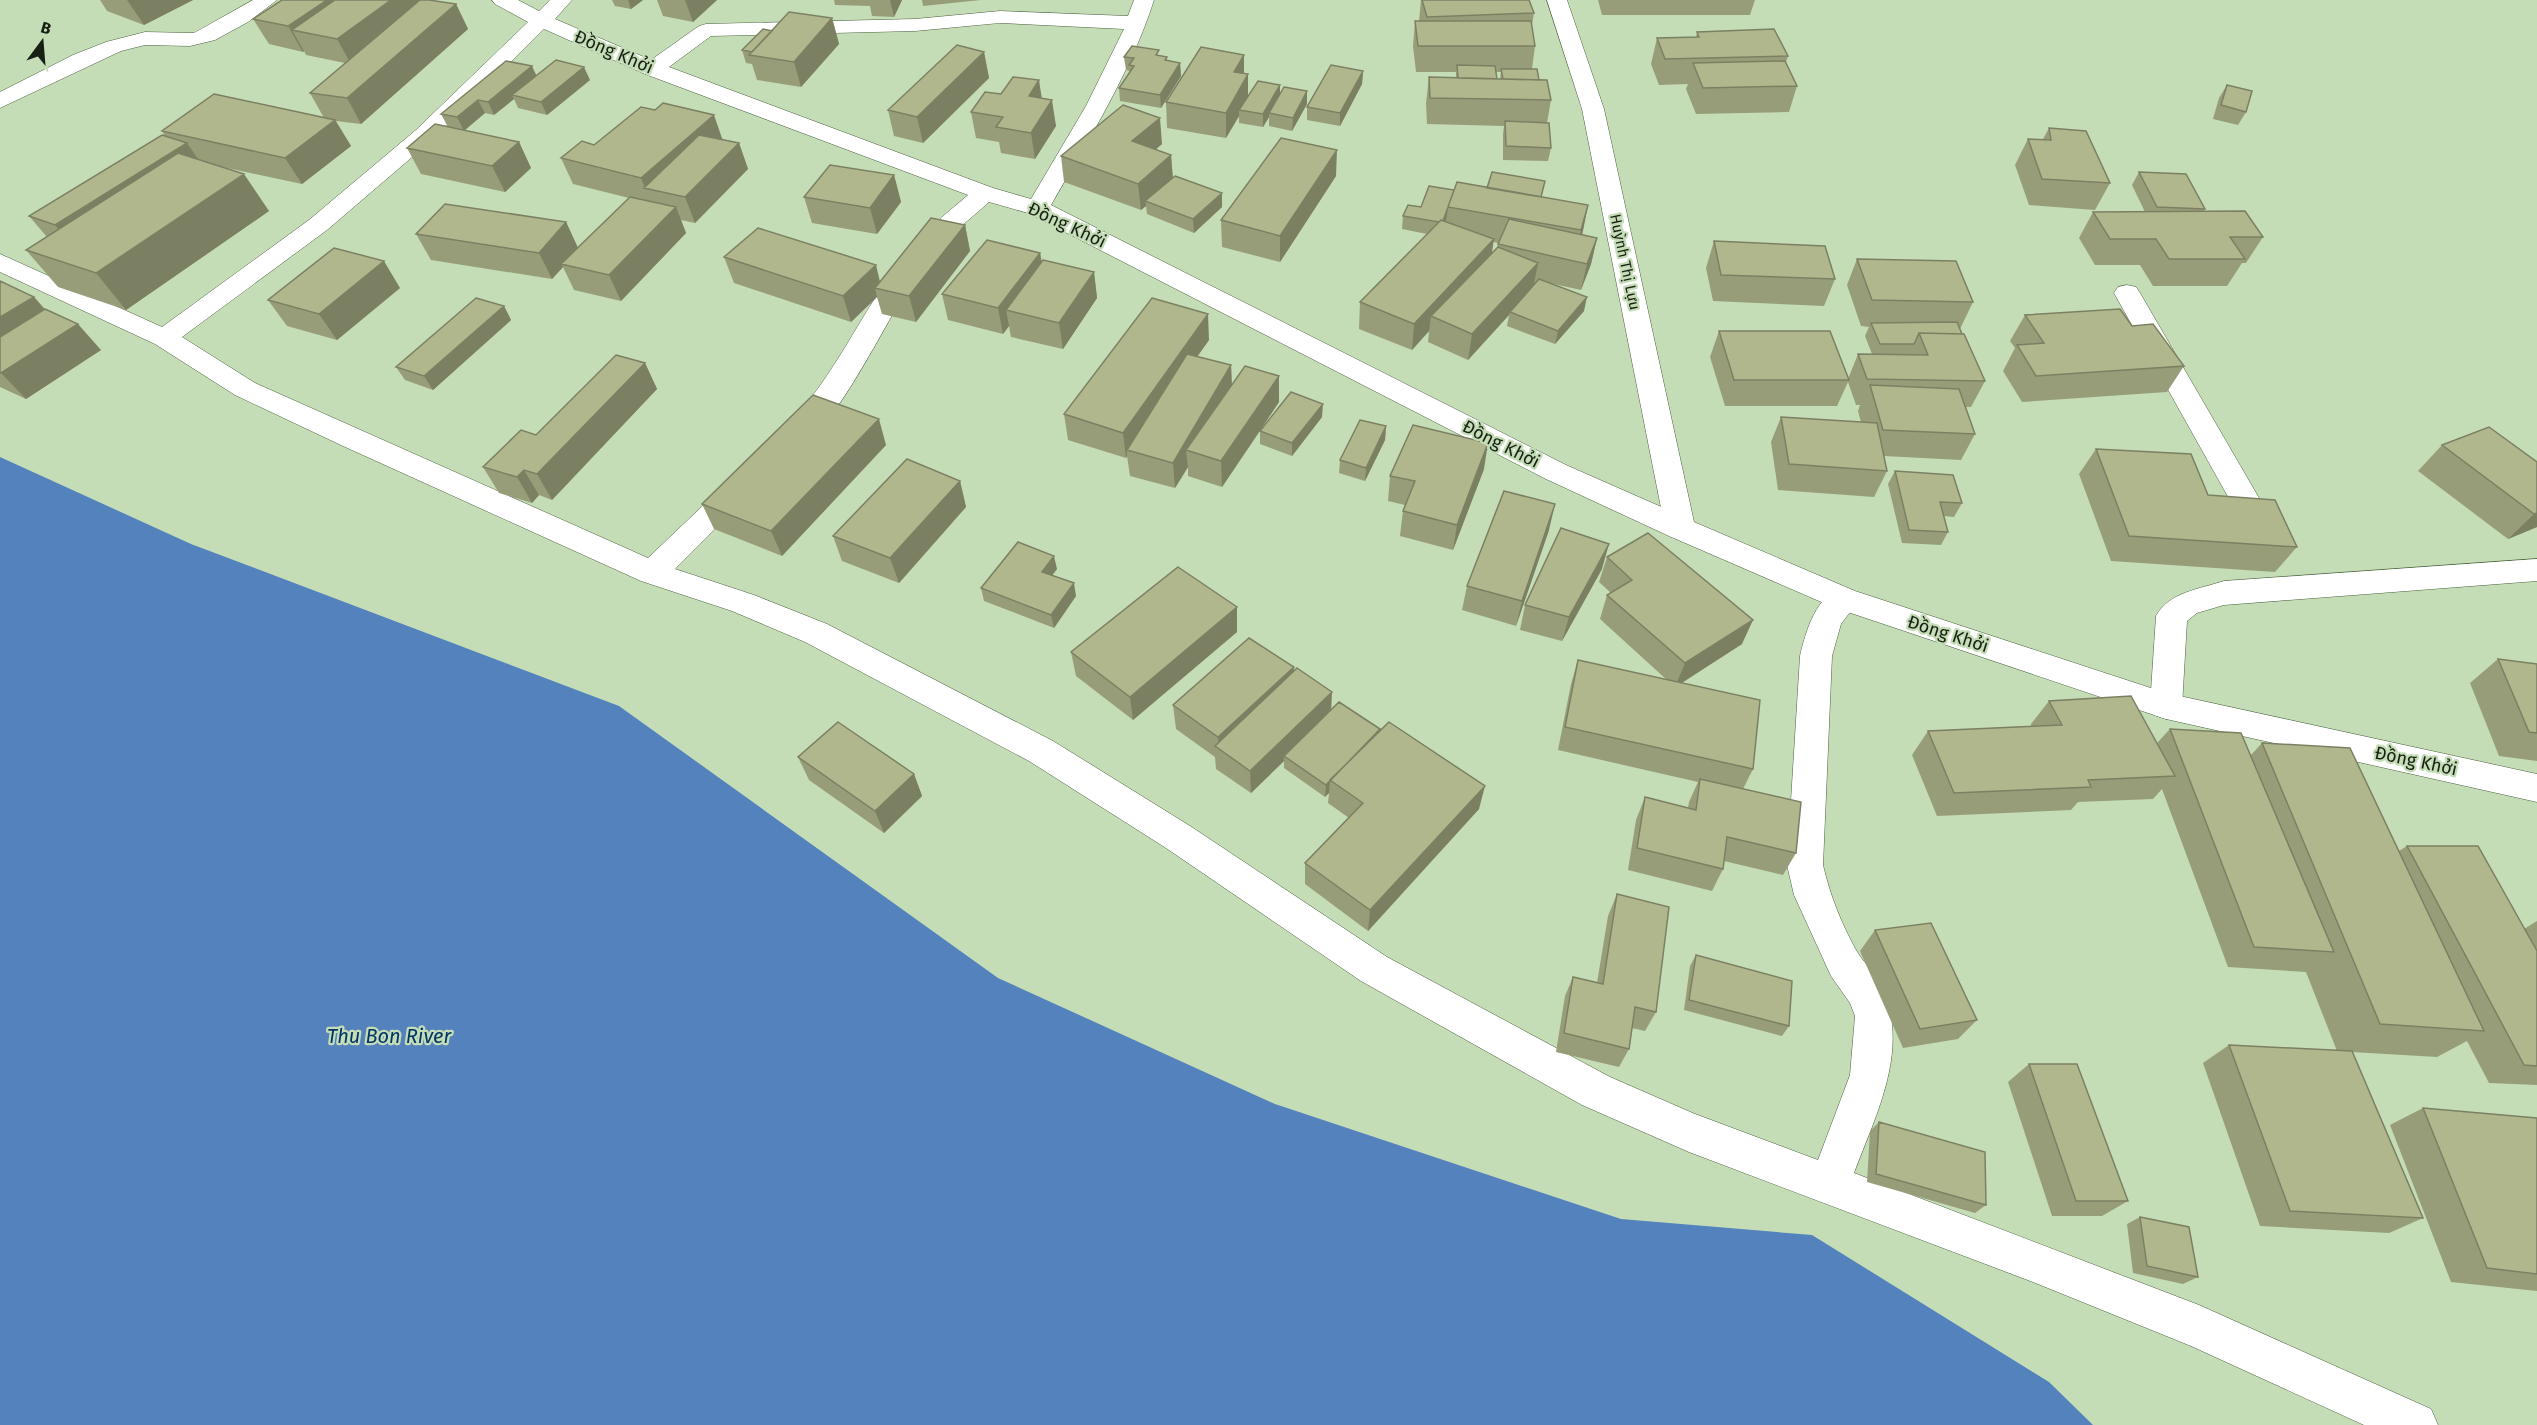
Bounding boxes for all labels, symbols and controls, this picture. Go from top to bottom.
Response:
north arrow [12,12,72,72]
text: B [39,18,53,39]
street label: Đồng Khởi [571,25,657,79]
street label: Đồng Khởi [1024,197,1110,253]
street label: Huỳnh Thị Lựu [1606,212,1644,312]
street label: Đồng Khởi [1459,415,1543,473]
street label: Đồng Khởi [1905,611,1991,657]
street label: Đồng Khởi [2373,742,2459,780]
water label: Thu Bon River [327,1024,452,1048]

